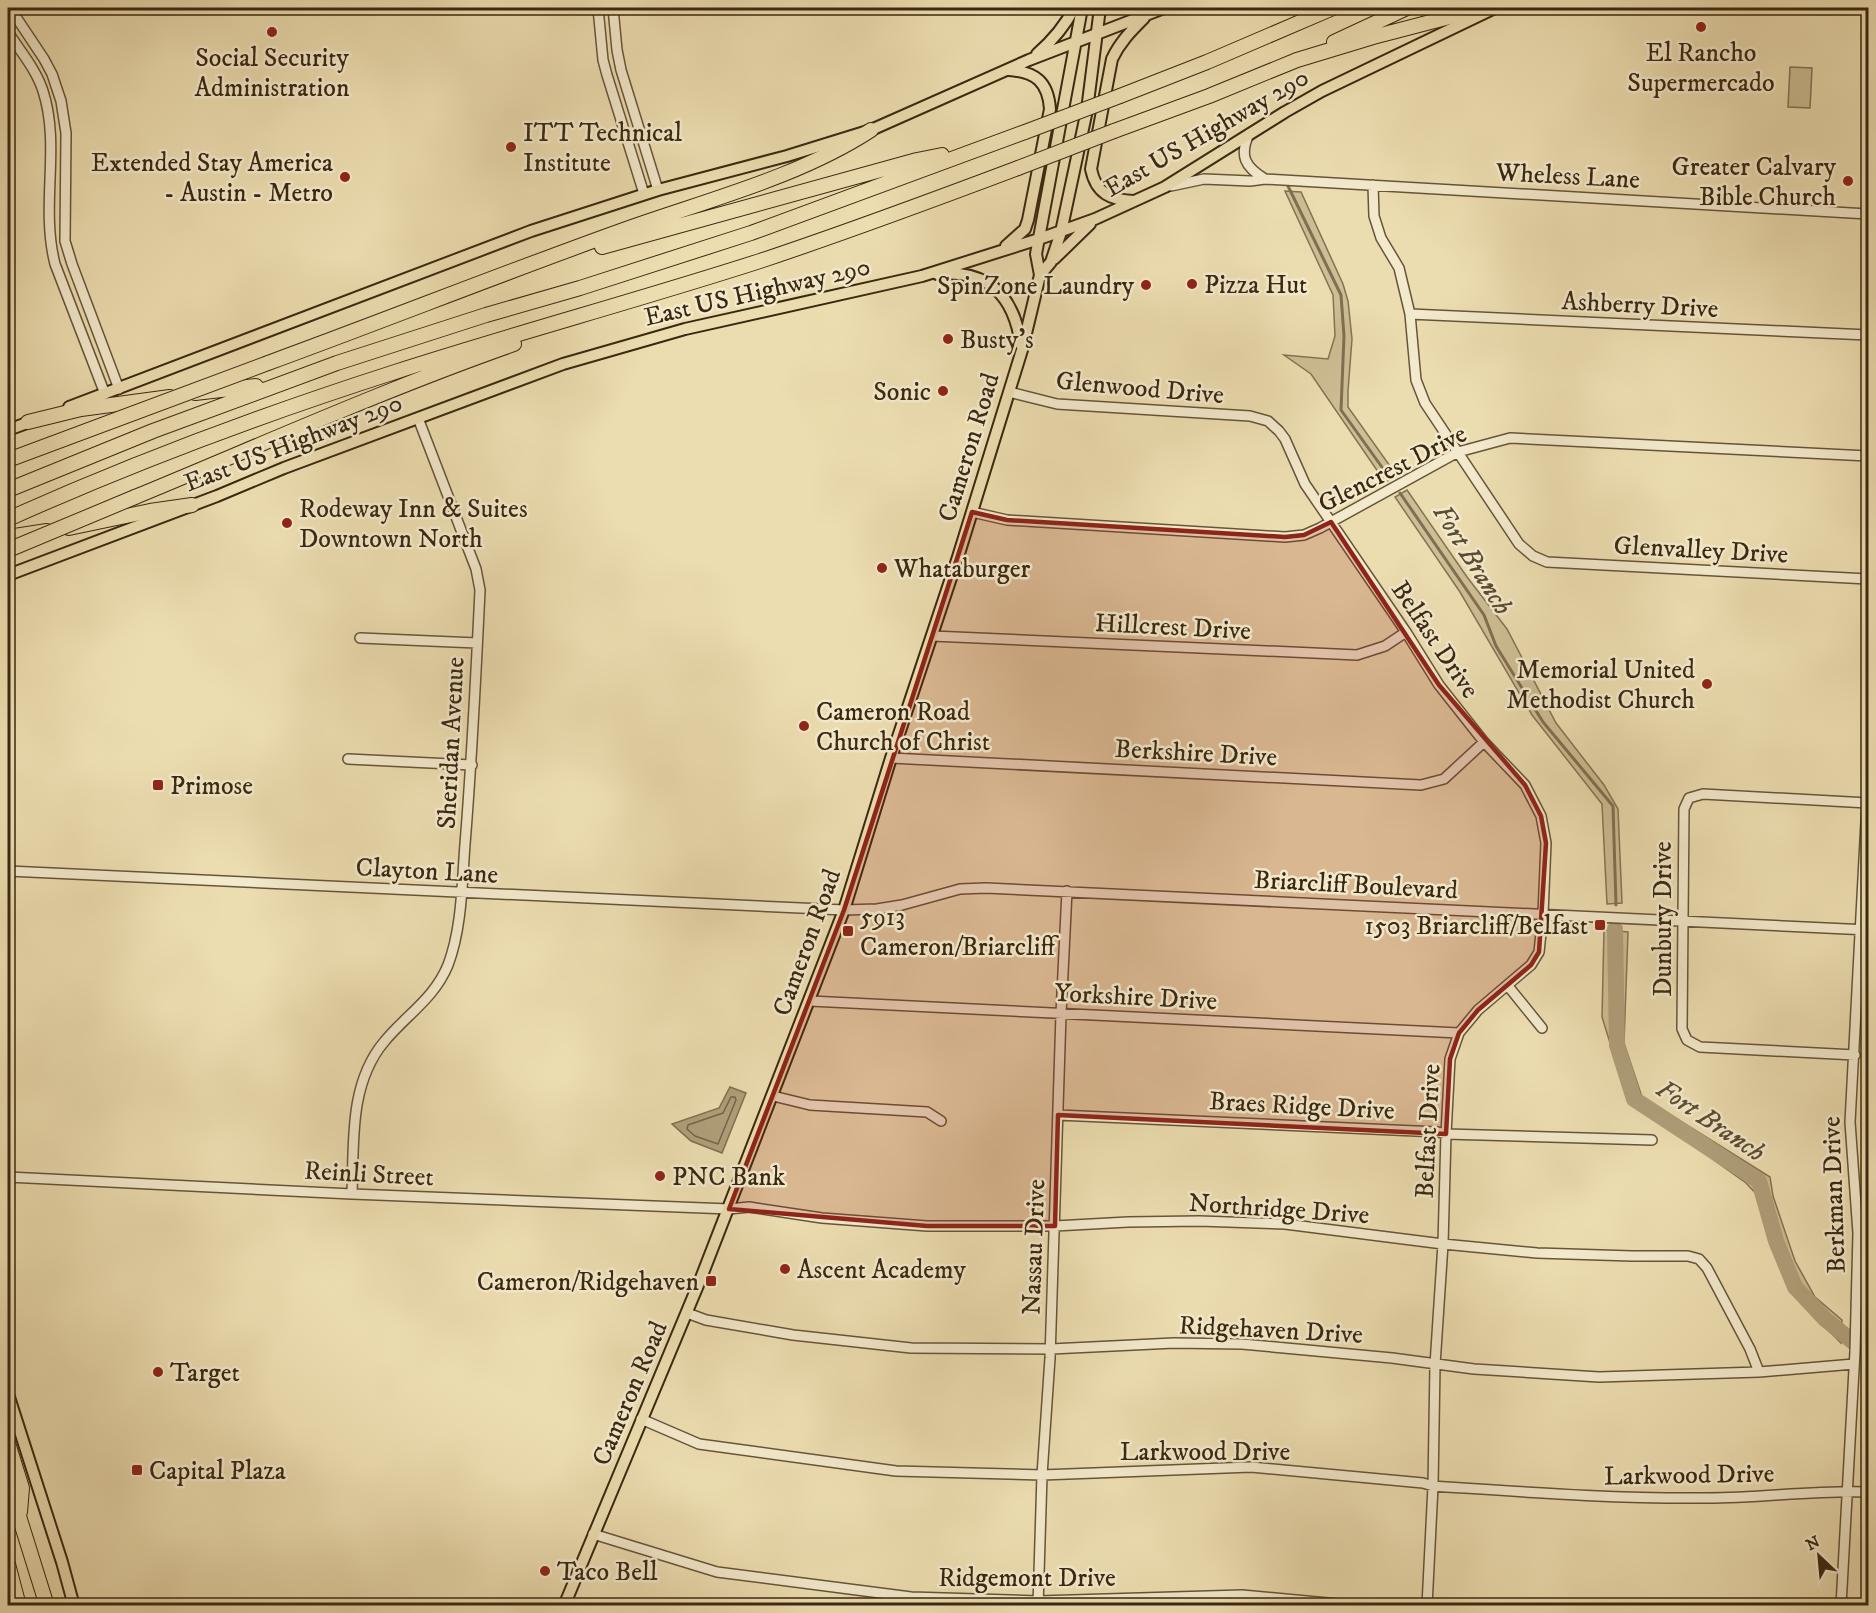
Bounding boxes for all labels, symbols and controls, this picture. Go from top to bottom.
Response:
marker: El Rancho Supermercado [1694,20,1708,34]
marker: Social Security Administration [265,25,279,39]
place label: El Rancho Supermercado [1627,37,1775,100]
place label: Social Security Administration [194,42,350,105]
street label: East US Highway 290 [1098,61,1315,205]
place label: ITT Technical Institute [523,117,682,180]
marker: ITT Technical Institute [504,140,518,154]
place label: Extended Stay America - Austin - Metro [91,147,333,210]
place label: Greater Calvary Bible Church [1672,151,1837,214]
street label: Wheless Lane [1494,156,1641,197]
marker: Extended Stay America - Austin - Metro [338,170,352,184]
marker: Greater Calvary Bible Church [1841,174,1855,188]
street label: East US Highway 290 [641,250,874,335]
place label: Pizza Hut [1204,269,1307,302]
place label: SpinZone Laundry [937,270,1135,303]
marker: Pizza Hut [1185,277,1199,291]
marker: SpinZone Laundry [1139,278,1153,292]
street label: Ashberry Drive [1561,285,1719,326]
place label: Busty’s [960,324,1034,357]
marker: Busty’s [941,332,955,346]
street label: Glenwood Drive [1055,365,1225,412]
street label: Cameron Road [931,369,1008,526]
place label: Sonic [873,376,931,409]
marker: Sonic [936,384,950,398]
street label: East US Highway 290 [180,387,407,500]
street label: Glencrest Drive [1313,418,1472,521]
place label: Rodeway Inn & Suites Downtown North [299,493,528,556]
water label: Fort Branch [1425,498,1520,621]
marker: Rodeway Inn & Suites Downtown North [280,516,294,530]
street label: Glenvalley Drive [1613,529,1789,572]
place label: Whataburger [893,553,1030,586]
marker: Whataburger [875,561,889,575]
street label: Belfast Drive [1383,575,1486,705]
street label: Hillcrest Drive [1094,607,1252,648]
place label: Memorial United Methodist Church [1506,654,1695,717]
street label: Sheridan Avenue [431,656,472,830]
marker: Memorial United Methodist Church [1700,677,1714,691]
place label: Cameron Road Church of Christ [816,696,990,759]
marker: Cameron Road Church of Christ [797,719,811,733]
street label: Berkshire Drive [1114,733,1278,774]
place label: Primose [170,770,253,803]
marker: Primose [151,778,165,792]
street label: Dunbury Drive [1647,841,1680,997]
street label: Clayton Lane [355,851,499,892]
street label: Briarcliff Boulevard [1253,864,1459,907]
street label: Cameron Road [766,865,849,1020]
place label: 5913 Cameron/Briarcliff [860,901,1060,964]
place label: 1503 Briarcliff/Belfast [1364,910,1588,943]
marker: 1503 Briarcliff/Belfast [1593,918,1607,932]
marker: 5913 Cameron/Briarcliff [841,924,855,938]
street label: Yorkshire Drive [1054,977,1218,1018]
street label: Belfast Drive [1408,1063,1449,1199]
water label: Fort Branch [1649,1072,1772,1170]
street label: Braes Ridge Drive [1208,1085,1396,1128]
street label: Berkman Drive [1815,1116,1854,1274]
street label: Reinli Street [303,1155,435,1194]
place label: PNC Bank [672,1161,785,1194]
marker: PNC Bank [653,1169,667,1183]
street label: Nassau Drive [1016,1178,1053,1316]
street label: Northridge Drive [1187,1187,1370,1232]
place label: Ascent Academy [797,1254,966,1287]
marker: Ascent Academy [778,1262,792,1276]
place label: Cameron/Ridgehaven [477,1266,699,1299]
marker: Cameron/Ridgehaven [704,1274,718,1288]
street label: Ridgehaven Drive [1178,1309,1364,1352]
street label: Cameron Road [585,1316,676,1471]
place label: Target [170,1357,240,1390]
marker: Target [151,1365,165,1379]
street label: Larkwood Drive [1120,1436,1290,1469]
place label: Capital Plaza [149,1455,286,1488]
street label: Larkwood Drive [1603,1458,1775,1493]
marker: Capital Plaza [130,1463,144,1477]
north arrow [1789,1526,1849,1586]
text: N [1803,1532,1823,1555]
place label: Taco Bell [557,1556,658,1589]
street label: Ridgemont Drive [938,1562,1116,1595]
marker: Taco Bell [538,1564,552,1578]

